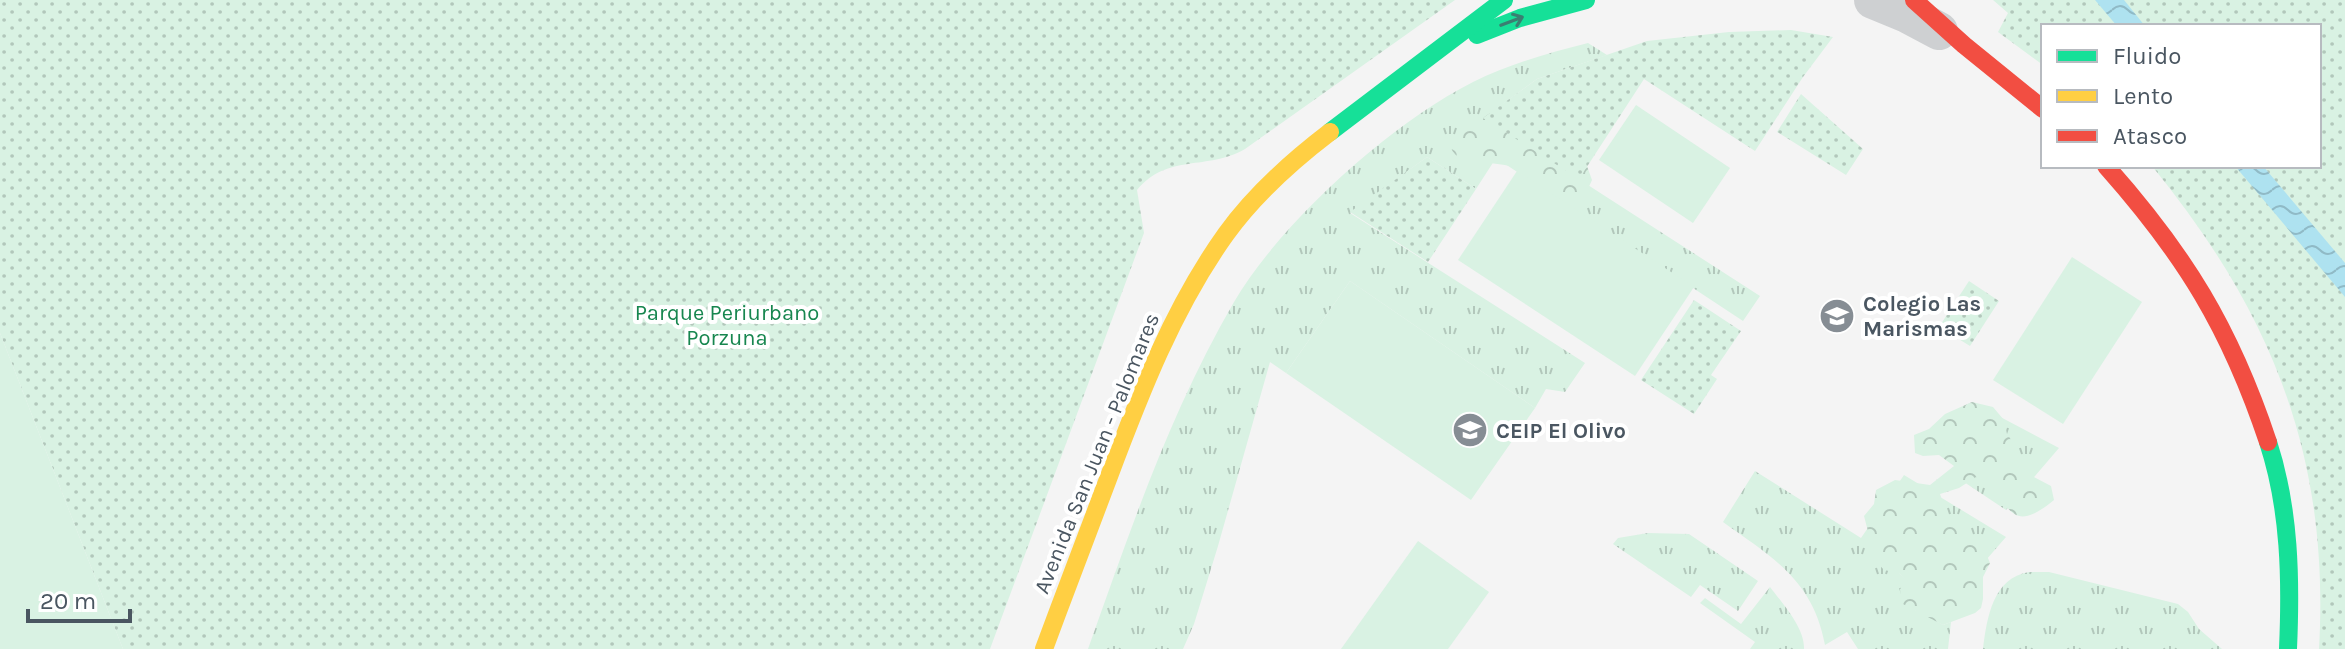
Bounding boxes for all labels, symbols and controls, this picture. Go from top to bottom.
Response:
one-way arrow [1499,13,1524,27]
legend [2041,24,2321,168]
text: Fluido [2113,42,2181,70]
text: Lento [2113,82,2173,110]
text: Atasco [2113,122,2187,150]
place label: Colegio Las Marismas [1863,291,1981,342]
school or university icon: Colegio Las Marismas [1818,297,1856,335]
park label: Parque Periurbano Porzuna [635,300,819,351]
street label: Avenida San Juan - Palomares [1029,309,1165,597]
school or university icon: CEIP El Olivo [1451,411,1489,449]
place label: CEIP El Olivo [1496,418,1626,444]
scale bar [28,573,130,623]
text: 20 m [40,587,96,615]

